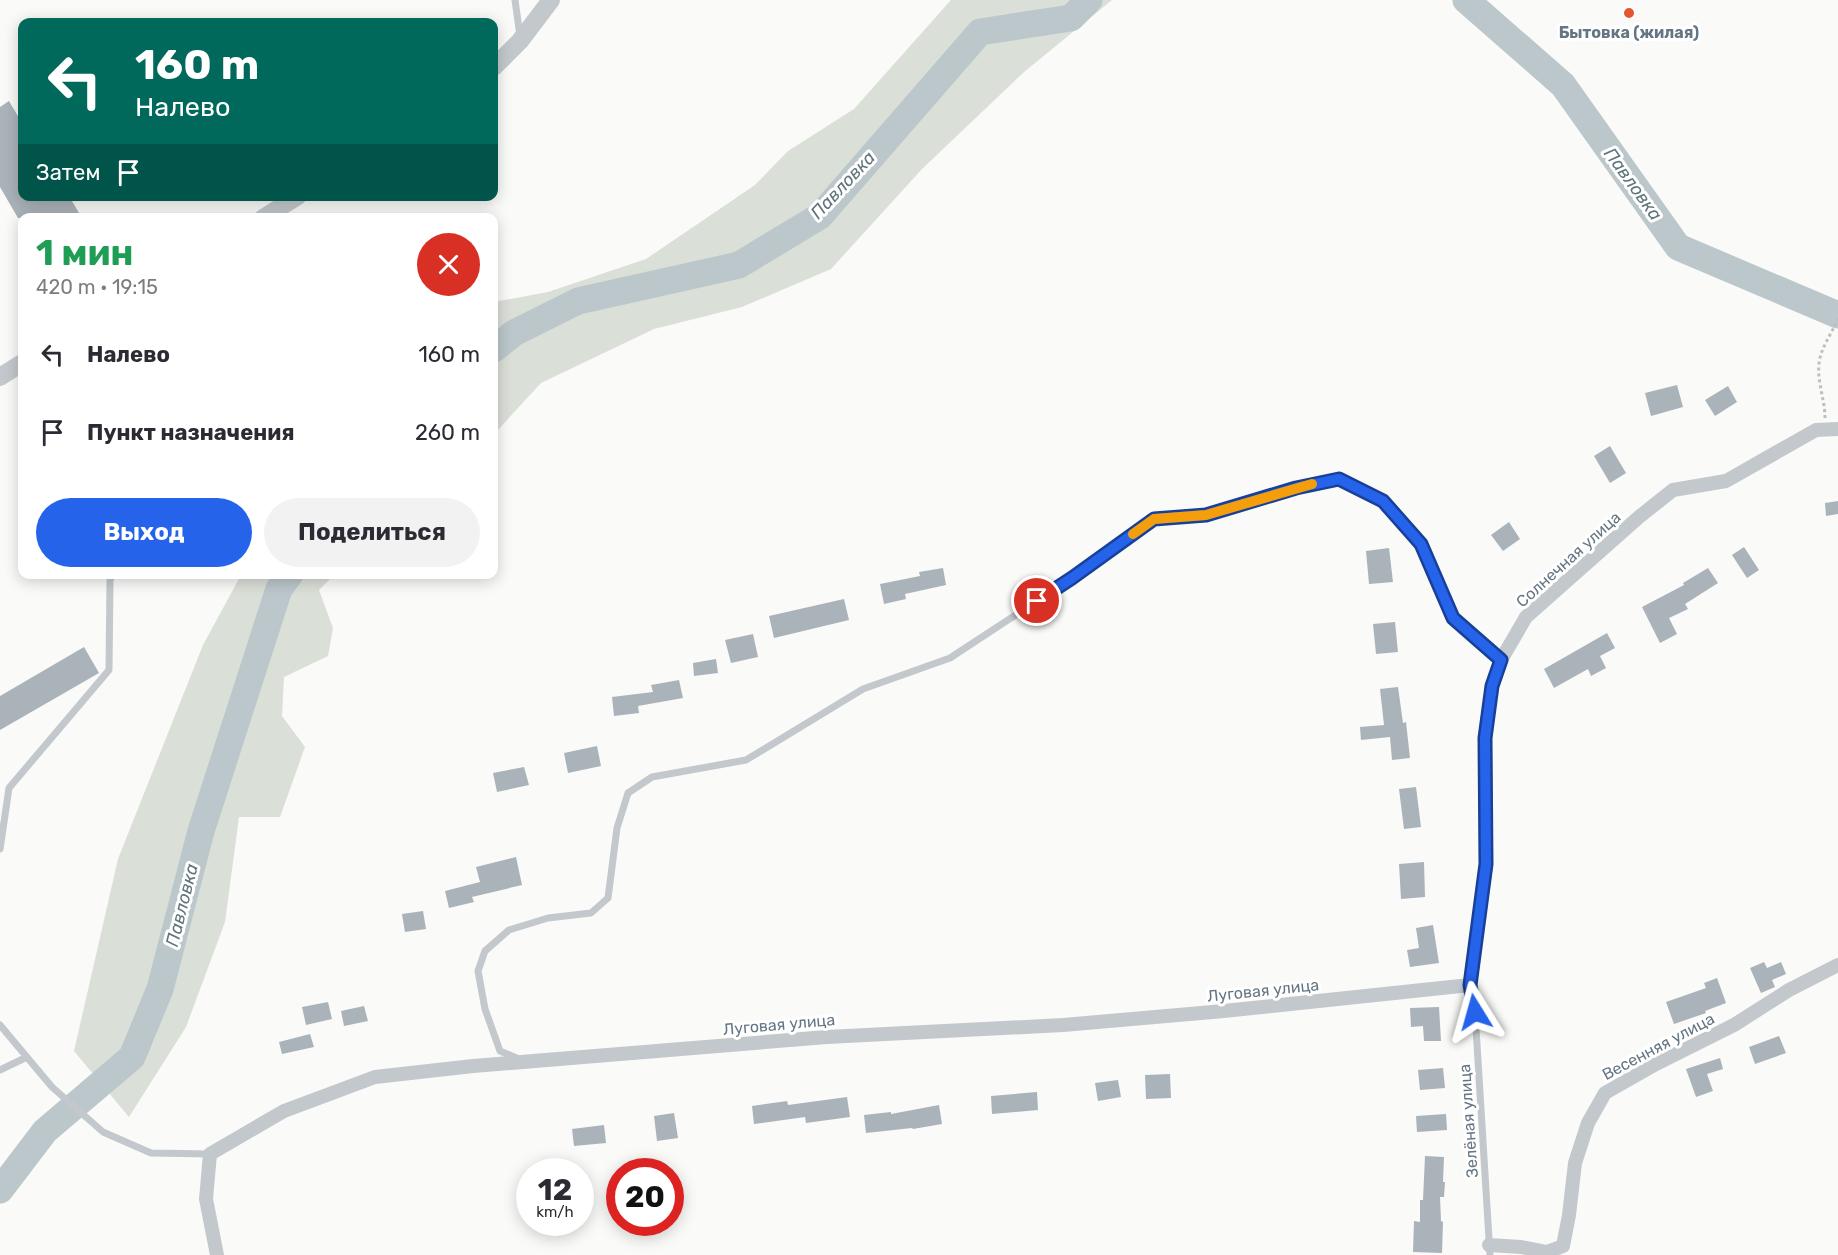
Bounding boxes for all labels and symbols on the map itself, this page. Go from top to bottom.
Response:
marker: Бытовка (жилая) [1622,6,1636,20]
place label: Бытовка (жилая) [1559,23,1699,42]
water label: Павловка [1599,143,1667,225]
water label: Павловка [806,146,880,223]
street label: Солнечная улица [1512,508,1624,611]
pin [1011,575,1062,626]
water label: Павловка [161,861,203,949]
street label: Луговая улица [1206,975,1320,1006]
position arrow [1443,980,1507,1044]
street label: Весенняя улица [1599,1009,1718,1084]
street label: Луговая улица [722,1010,836,1039]
street label: Зелёная улица [1455,1063,1482,1179]
speed limit sign: 20 [606,1158,684,1236]

